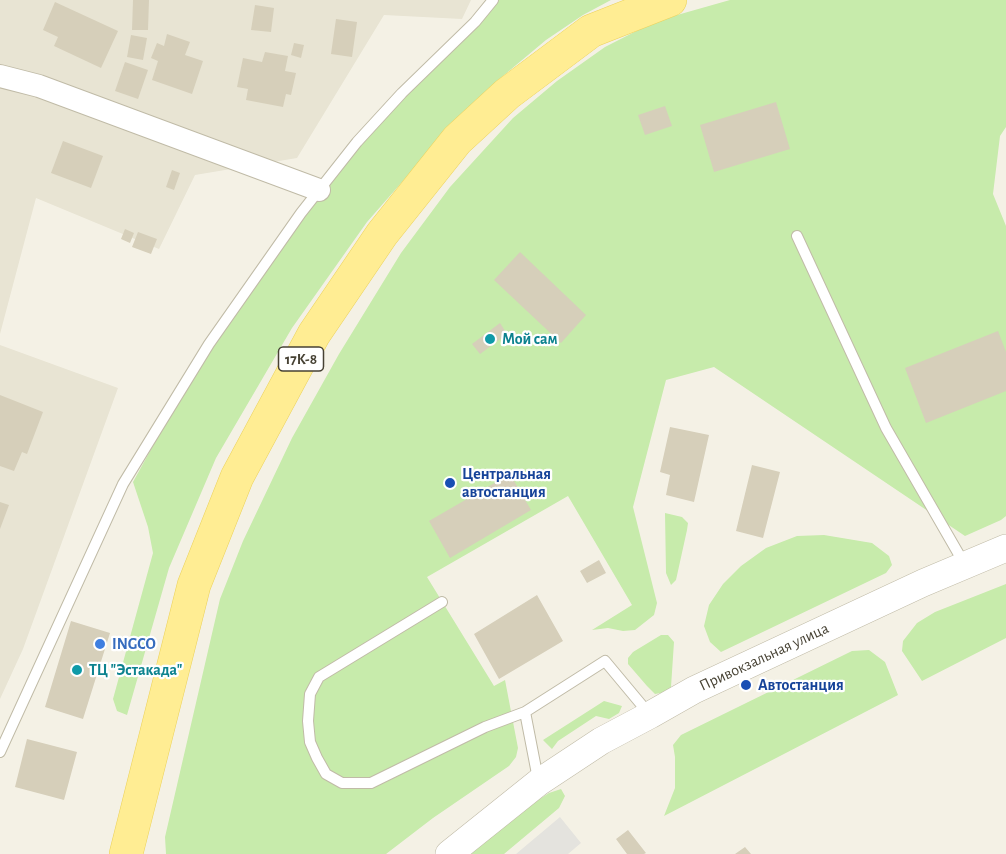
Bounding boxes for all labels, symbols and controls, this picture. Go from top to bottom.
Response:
place label: Мой сам [502,329,558,349]
marker: Мой сам [483,332,497,346]
road number: 17К-8 [278,347,324,371]
place label: Центральная автостанция [462,464,551,502]
marker: Центральная автостанция [443,476,457,490]
street label: Привокзальная улица [696,619,832,695]
place label: INGCO [112,634,156,654]
marker: INGCO [93,637,107,651]
place label: ТЦ "Эстакада" [89,660,182,680]
marker: ТЦ "Эстакада" [70,663,84,677]
place label: Автостанция [758,675,844,695]
marker: Автостанция [739,678,753,692]

